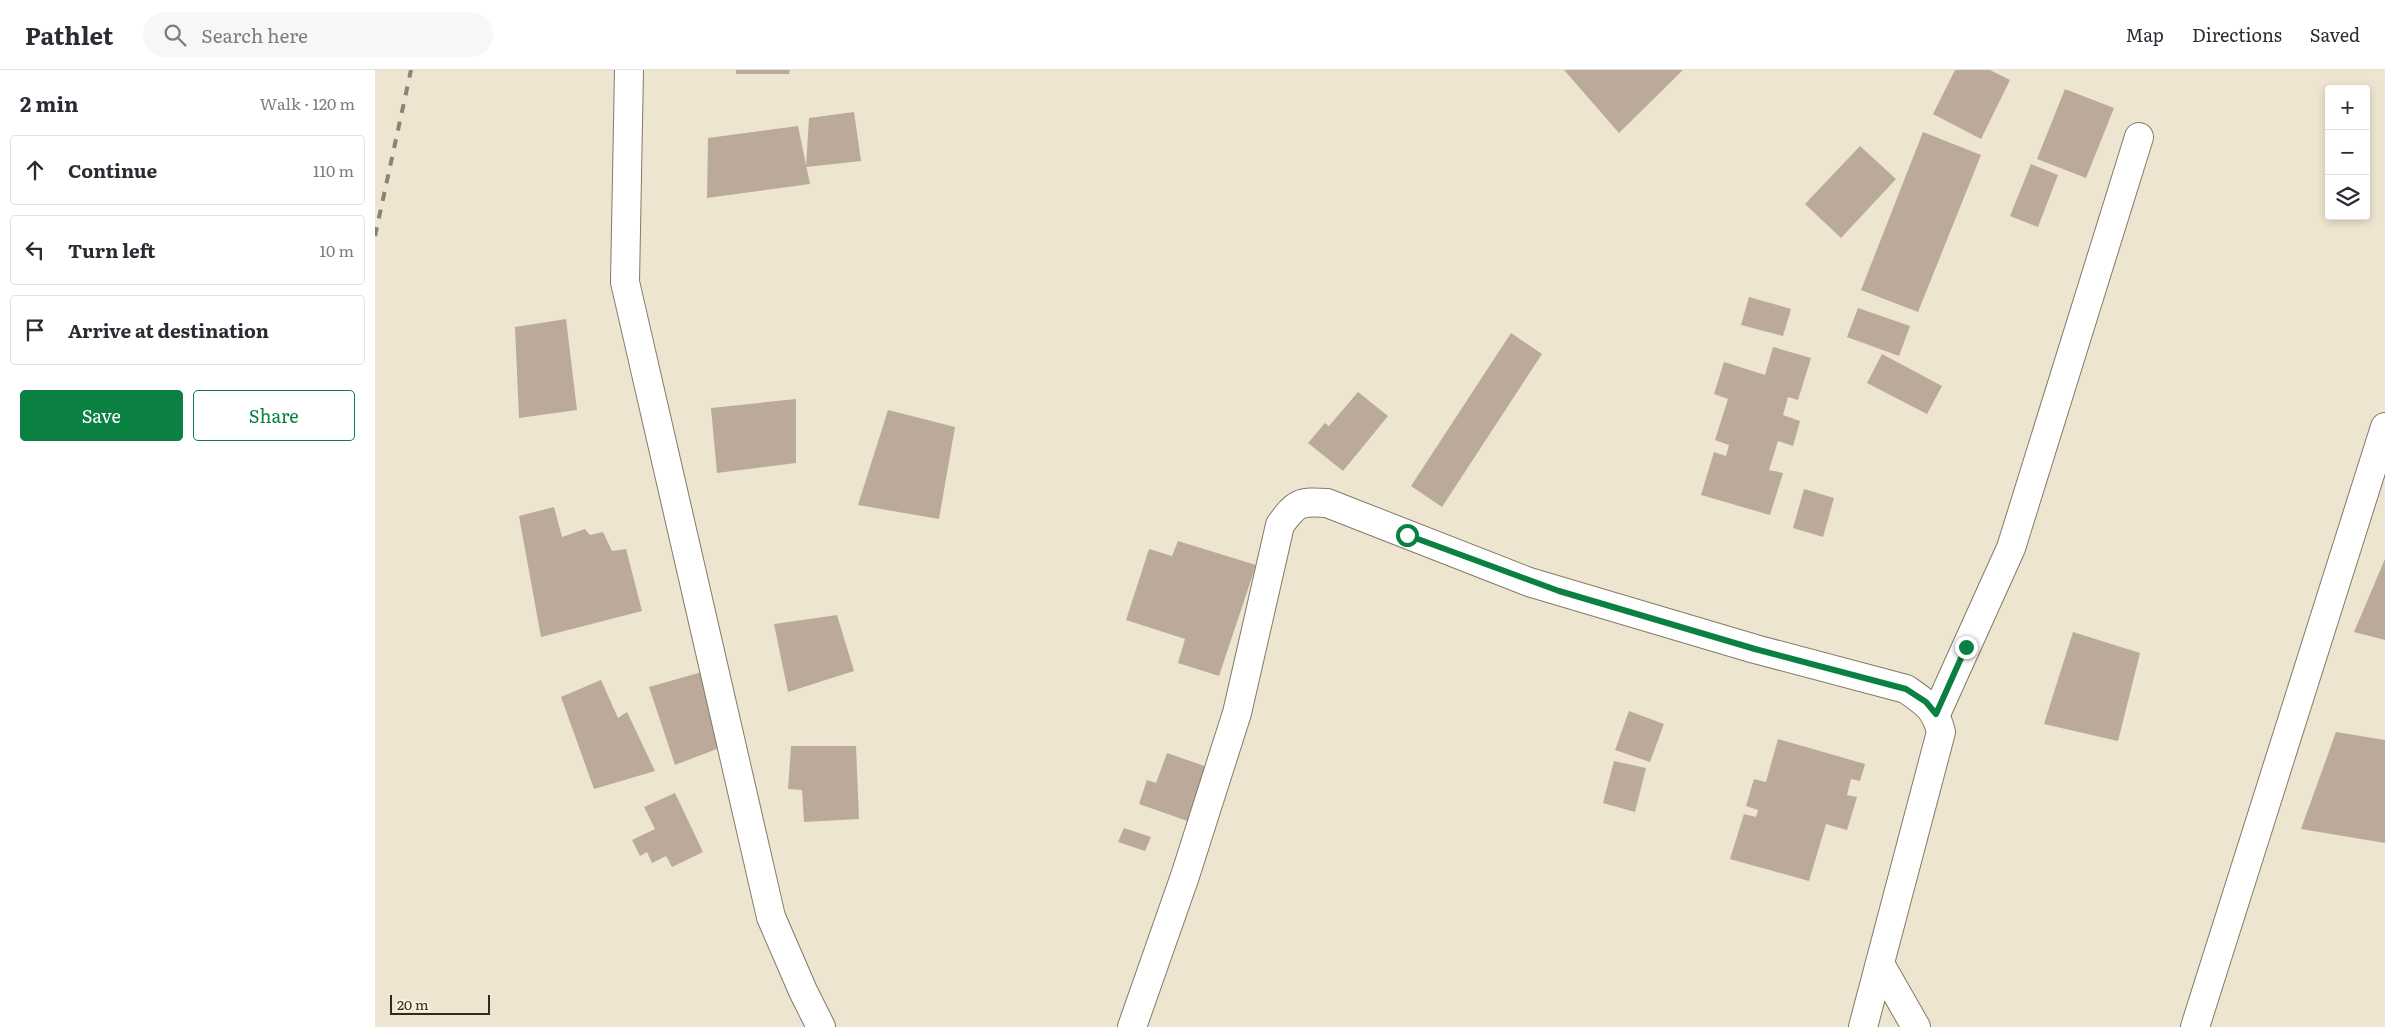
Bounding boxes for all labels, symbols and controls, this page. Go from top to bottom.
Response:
search box [143,12,493,57]
text: Pathlet [25,17,113,52]
icon: search [161,21,189,49]
text: Search here [201,21,308,49]
text: Map [2126,21,2164,48]
text: Directions [2192,21,2282,48]
text: Saved [2310,21,2360,48]
map controls [2325,85,2370,220]
button: + [2325,85,2370,130]
text: 2 min [20,87,79,118]
text: Walk · 120 m [260,91,355,115]
button: − [2325,130,2370,175]
icon: ahead [21,156,49,184]
text: Continue [68,156,157,184]
text: 110 m [313,158,354,182]
button: layers [2325,175,2370,220]
icon: left [21,236,49,264]
text: Turn left [68,236,155,264]
text: 10 m [320,238,354,262]
icon: arrive [21,316,49,344]
text: Arrive at destination [68,316,269,344]
button: Save [20,390,183,441]
button: Share [193,390,355,441]
route start [1396,524,1419,547]
route end [1955,636,1978,659]
scale bar [390,992,490,1015]
text: 20 m [397,994,429,1014]

